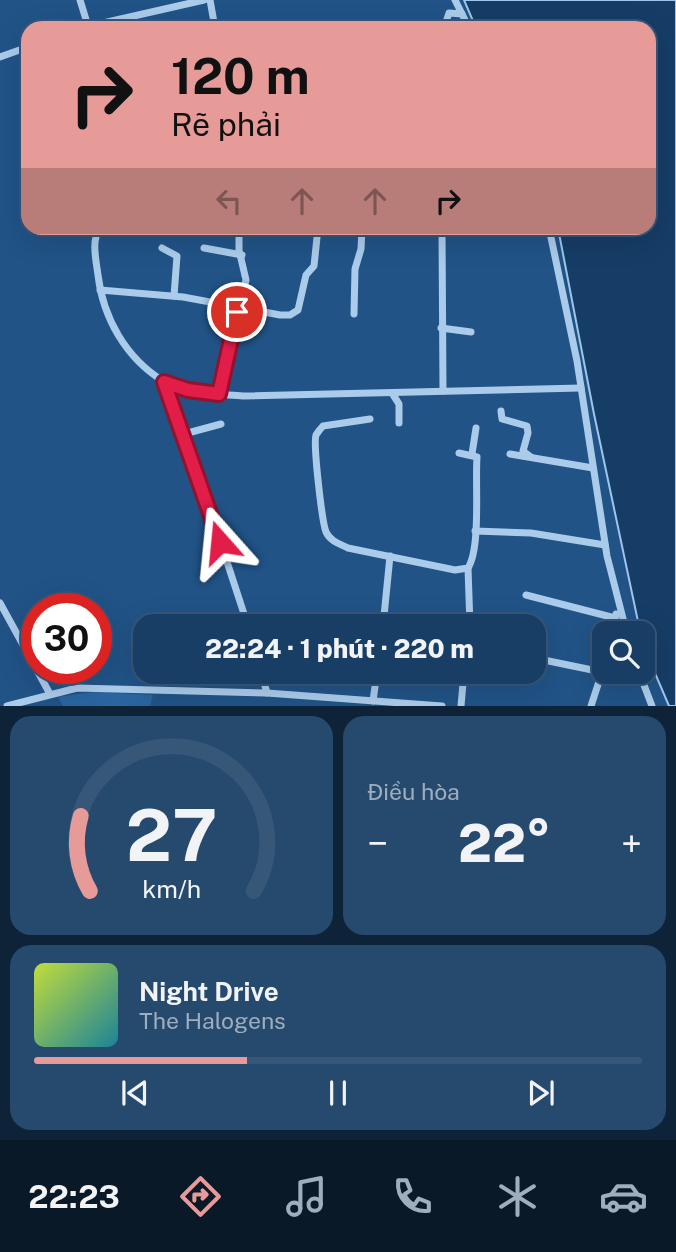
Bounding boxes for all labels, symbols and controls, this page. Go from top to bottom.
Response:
text: 120 m [171,47,310,105]
icon: right [56,49,147,140]
text: Rẽ phải [171,106,281,143]
icon: left [210,182,248,220]
icon: ahead [283,182,321,220]
icon: ahead [356,182,394,220]
icon: right [429,182,467,220]
pin [207,282,267,342]
icon: arrive [218,293,256,331]
position arrow [183,505,257,579]
speed limit sign: 30 [21,593,112,684]
map controls [592,621,655,684]
button: search [592,621,655,684]
text: 22:24 · 1 phút · 220 m [205,633,474,664]
text: Điều hòa [367,778,460,805]
text: 27 [126,793,217,878]
text: 22° [458,813,551,874]
text: − [367,821,388,866]
text: + [621,821,642,866]
text: km/h [142,874,201,904]
text: Night Drive [139,976,279,1007]
text: The Halogens [139,1007,286,1034]
icon: previous [116,1074,154,1112]
icon: pause [319,1074,357,1112]
icon: next [522,1074,560,1112]
icon: directions [176,1172,225,1221]
icon: music [282,1172,331,1221]
icon: phone [388,1172,437,1221]
icon: climate [493,1172,542,1221]
icon: car [599,1172,648,1221]
text: 22:23 [28,1178,120,1215]

